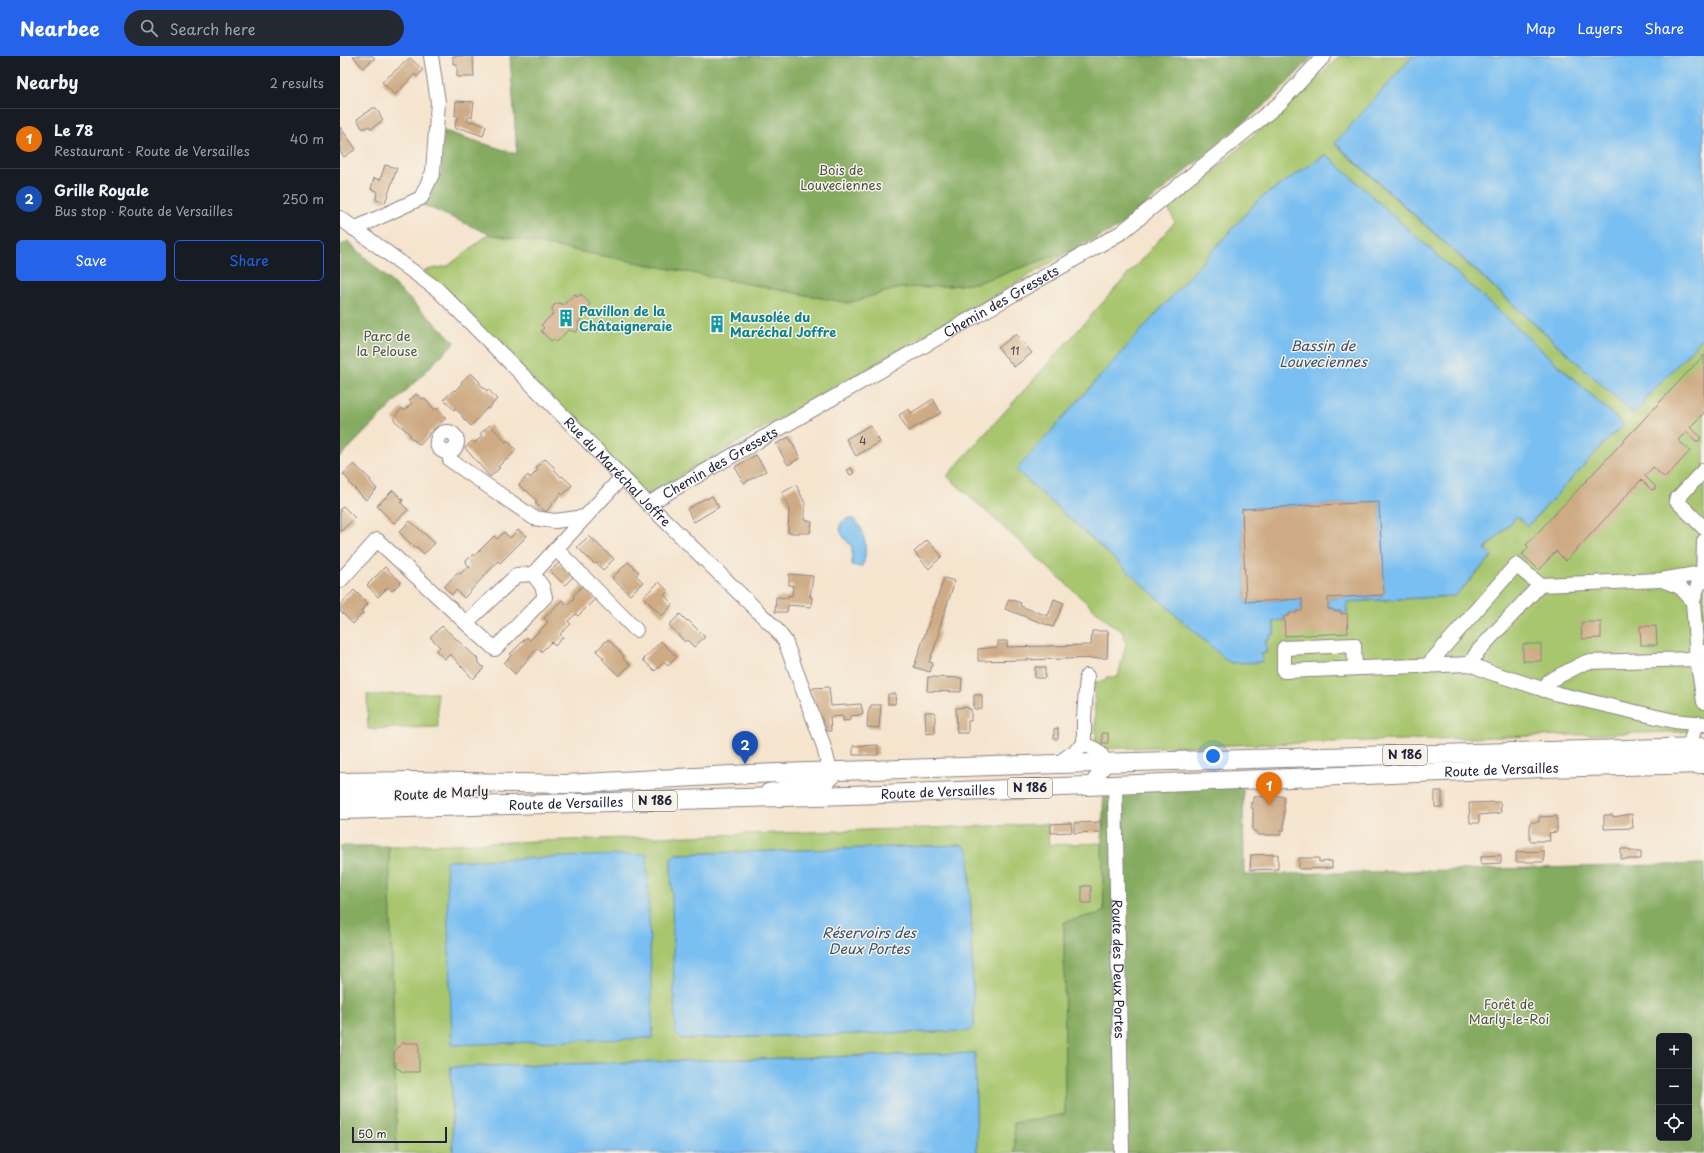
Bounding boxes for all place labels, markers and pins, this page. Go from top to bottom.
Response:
place label: Pavillon de la Châtaigneraie [579,301,672,335]
place label: Mausolée du Maréchal Joffre [730,307,836,341]
building icon: Pavillon de la Châtaigneraie [556,308,576,328]
building icon: Mausolée du Maréchal Joffre [707,314,727,334]
pin: 2 [732,731,758,764]
pin: 1 [1256,772,1282,805]

